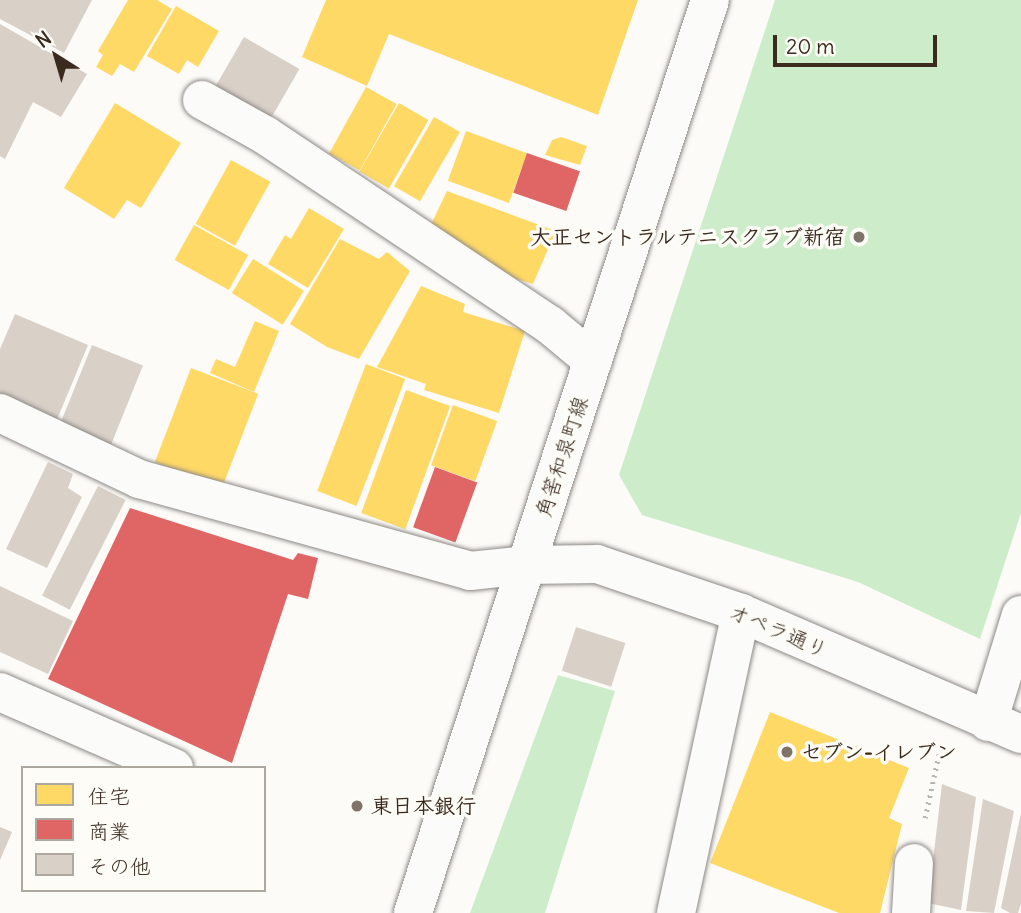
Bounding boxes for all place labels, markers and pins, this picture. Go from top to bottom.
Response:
place label: 大正セントラルテニスクラブ新宿 [530,224,845,250]
marker: 大正セントラルテニスクラブ新宿 [851,229,867,245]
place label: セブン-イレブン [801,739,957,765]
marker: セブン-イレブン [779,744,795,760]
place label: 東日本銀行 [371,793,476,819]
marker: 東日本銀行 [349,798,365,814]

